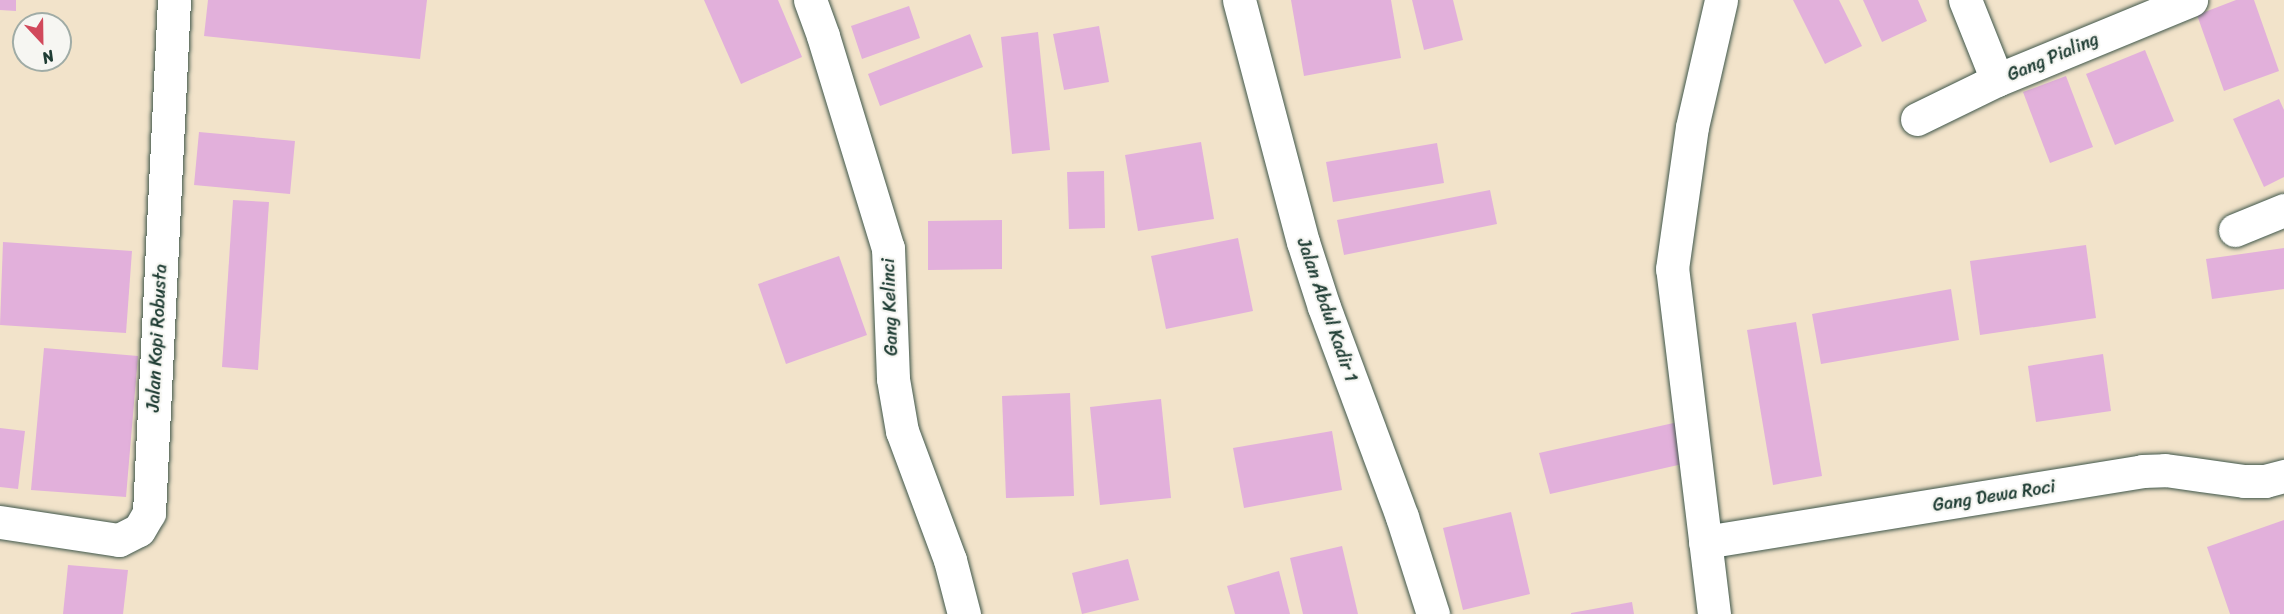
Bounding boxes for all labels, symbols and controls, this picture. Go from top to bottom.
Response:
north arrow [12,12,72,72]
street label: Gang Pialing [2004,28,2102,86]
text: N [38,42,59,73]
street label: Jalan Abdul Kadir 1 [1292,235,1362,385]
street label: Gang Kelinci [878,258,902,356]
street label: Jalan Kopi Robusta [142,263,172,413]
street label: Gang Dewa Roci [1931,476,2057,516]

